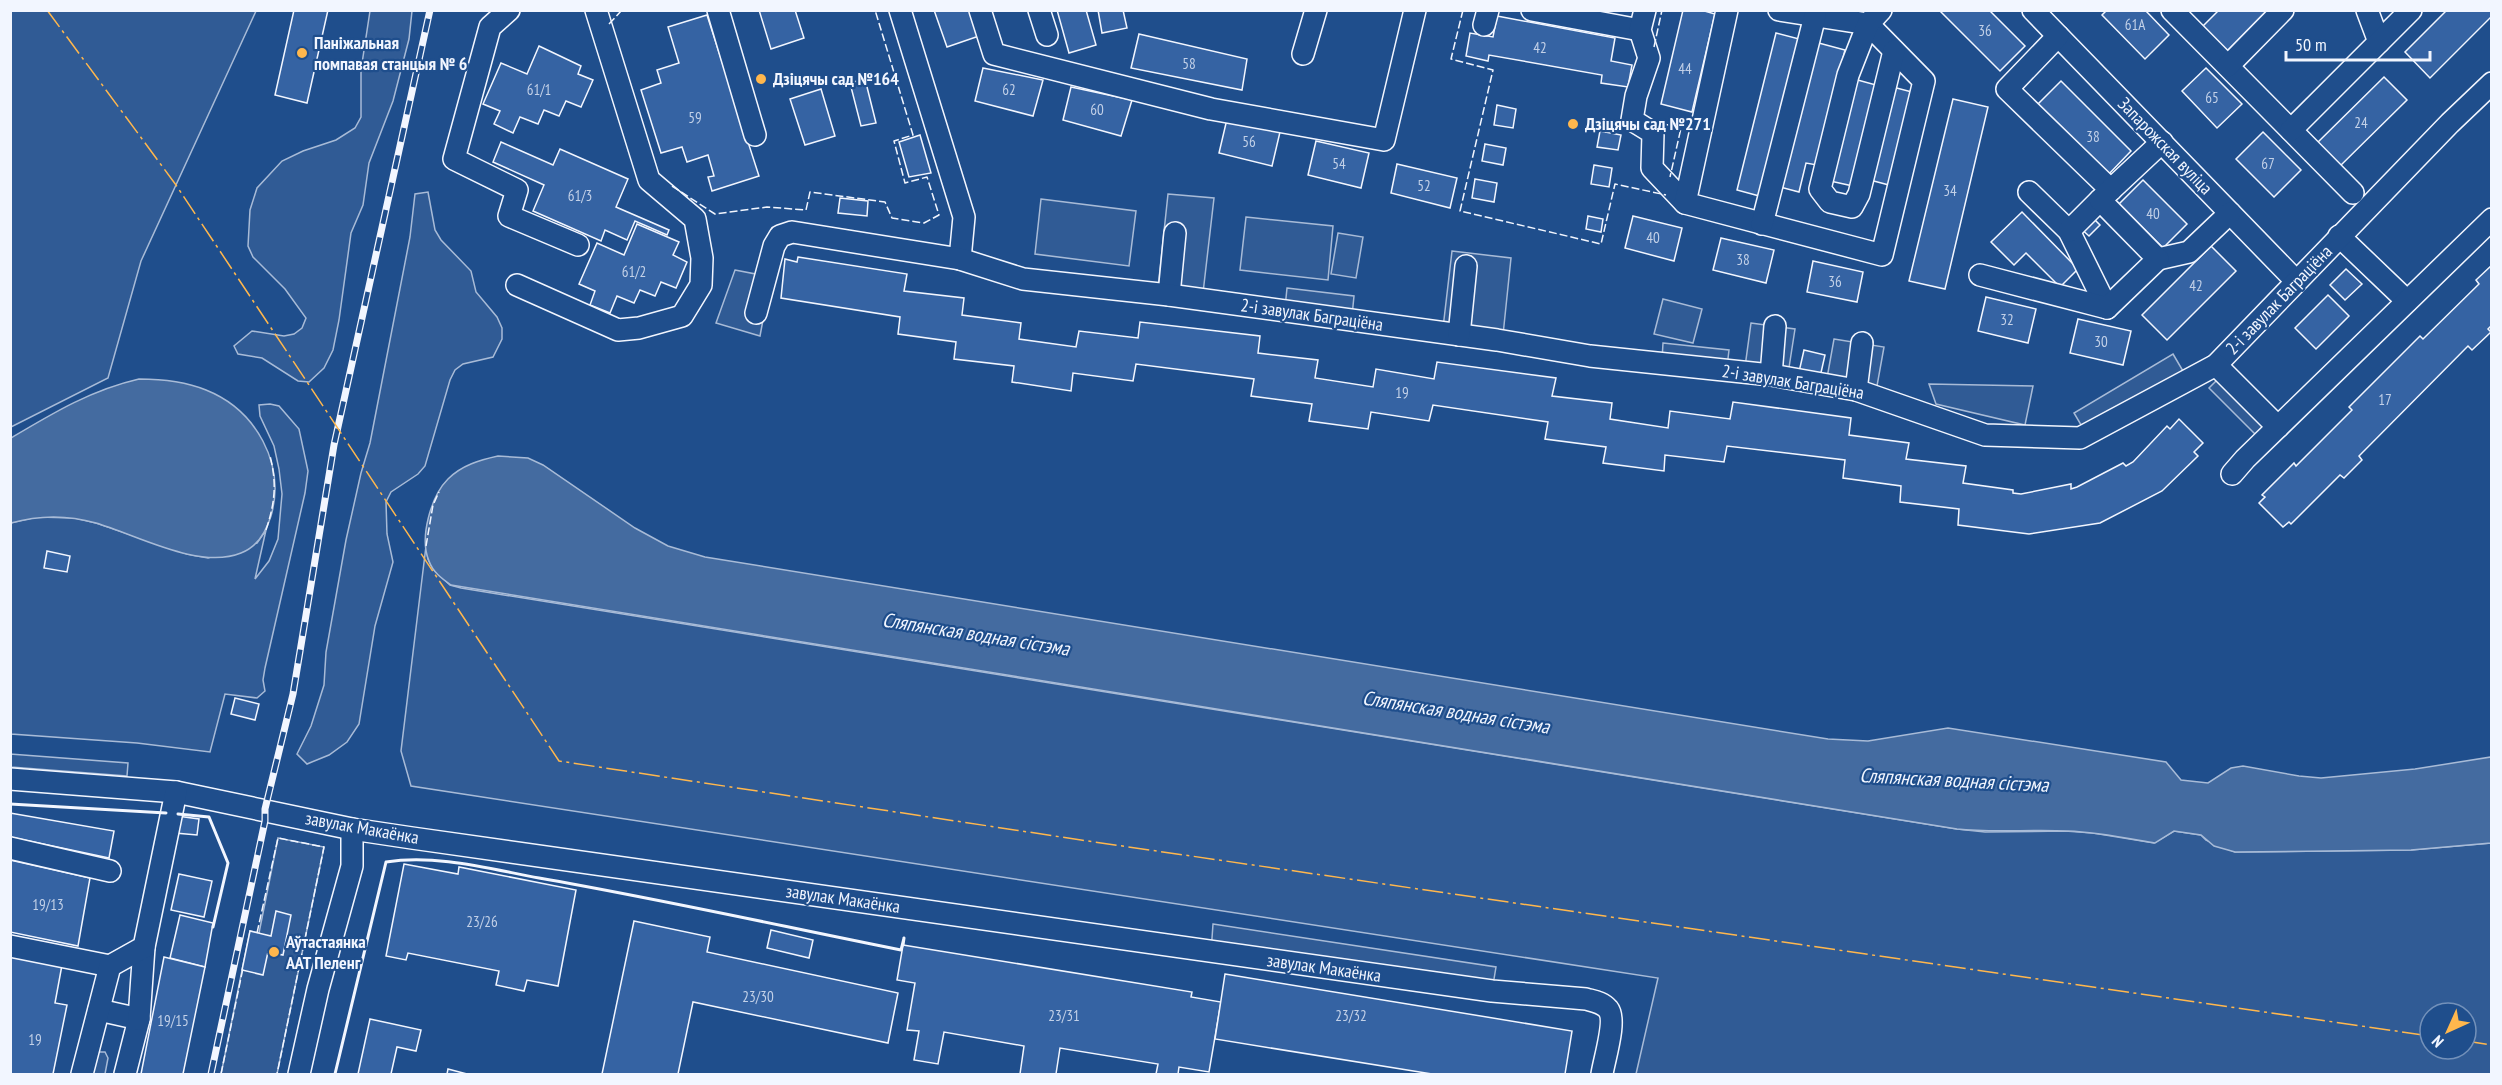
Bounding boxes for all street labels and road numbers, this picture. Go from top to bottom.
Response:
street label: Запарожская вуліца [2113,92,2218,199]
street label: 2-і завулак Баграціёна [2221,240,2337,359]
street label: 2-і завулак Баграціёна [1239,293,1385,336]
street label: 2-і завулак Баграціёна [1720,359,1866,404]
street label: завулак Макаёнка [304,806,421,849]
street label: завулак Макаёнка [785,879,902,918]
street label: завулак Макаёнка [1266,948,1383,987]

